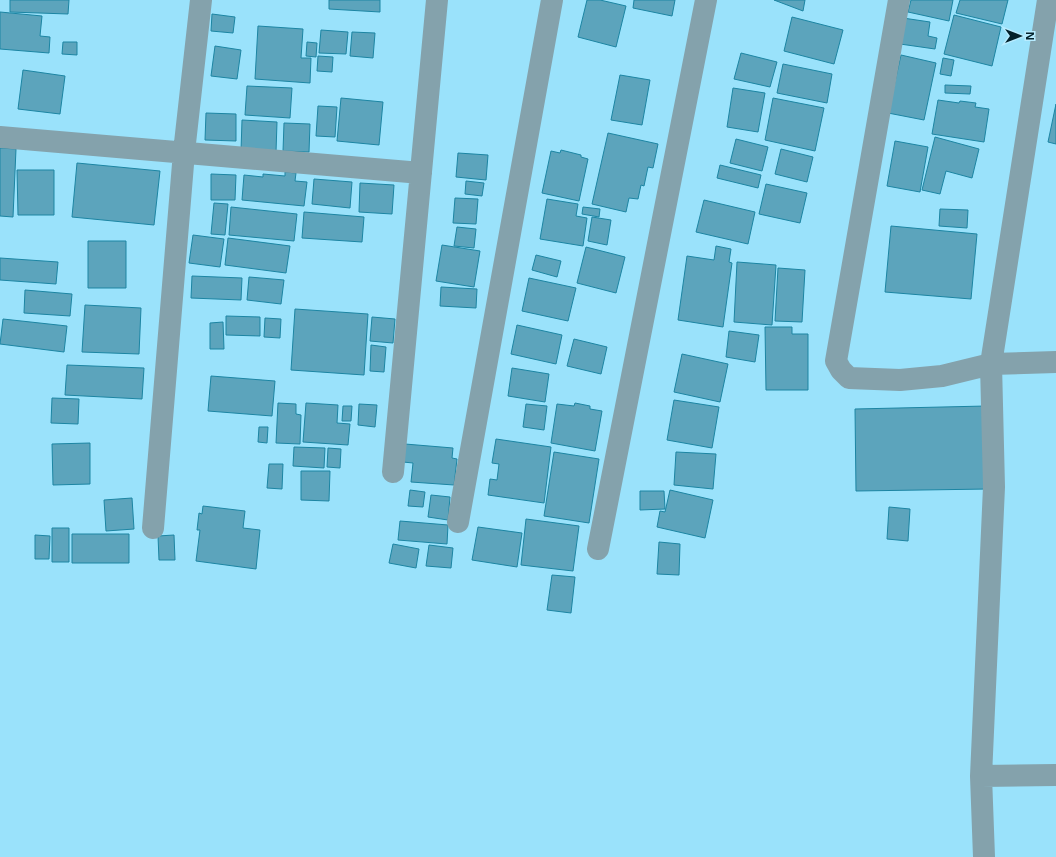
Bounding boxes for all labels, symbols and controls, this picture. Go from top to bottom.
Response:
north arrow [1000,16,1040,56]
text: N [1023,32,1038,40]

